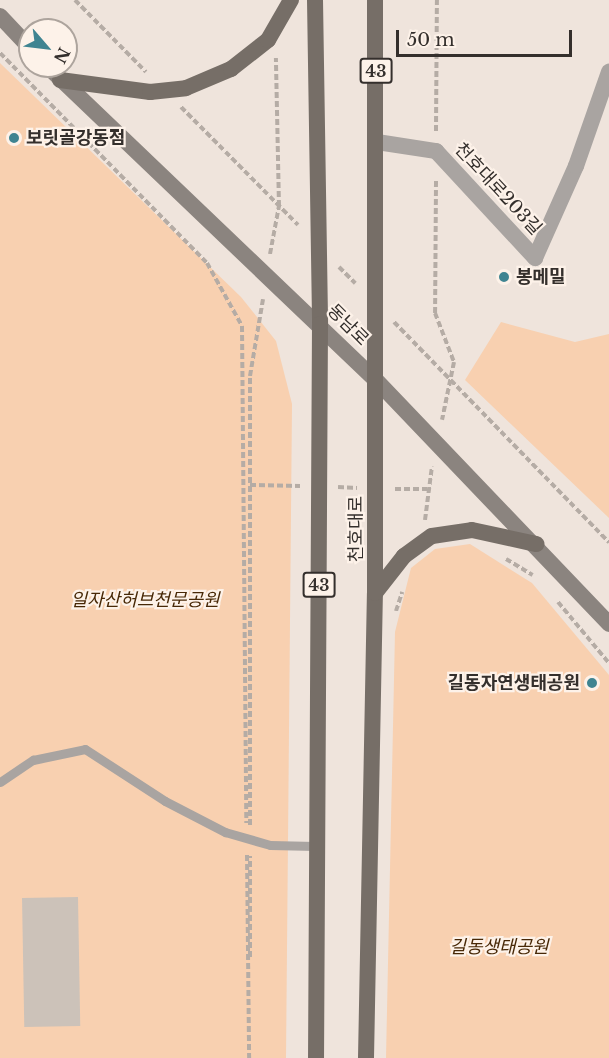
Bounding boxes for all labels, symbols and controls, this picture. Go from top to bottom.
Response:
north arrow [18,18,78,78]
scale bar [399,18,574,56]
text: 50 m [407,29,455,51]
text: N [50,44,74,67]
road number: 43 [360,58,392,84]
place label: 보릿골강동점 [26,127,125,149]
marker: 보릿골강동점 [7,131,21,145]
street label: 천호대로203길 [450,139,546,239]
place label: 봉메밀 [516,266,566,288]
marker: 봉메밀 [497,270,511,284]
street label: 동남로 [323,300,373,350]
street label: 천호대로 [345,496,367,562]
road number: 43 [302,572,336,598]
park label: 일자산허브천문공원 [70,589,220,611]
place label: 길동자연생태공원 [448,672,580,694]
marker: 길동자연생태공원 [585,676,599,690]
park label: 길동생태공원 [449,936,549,958]

